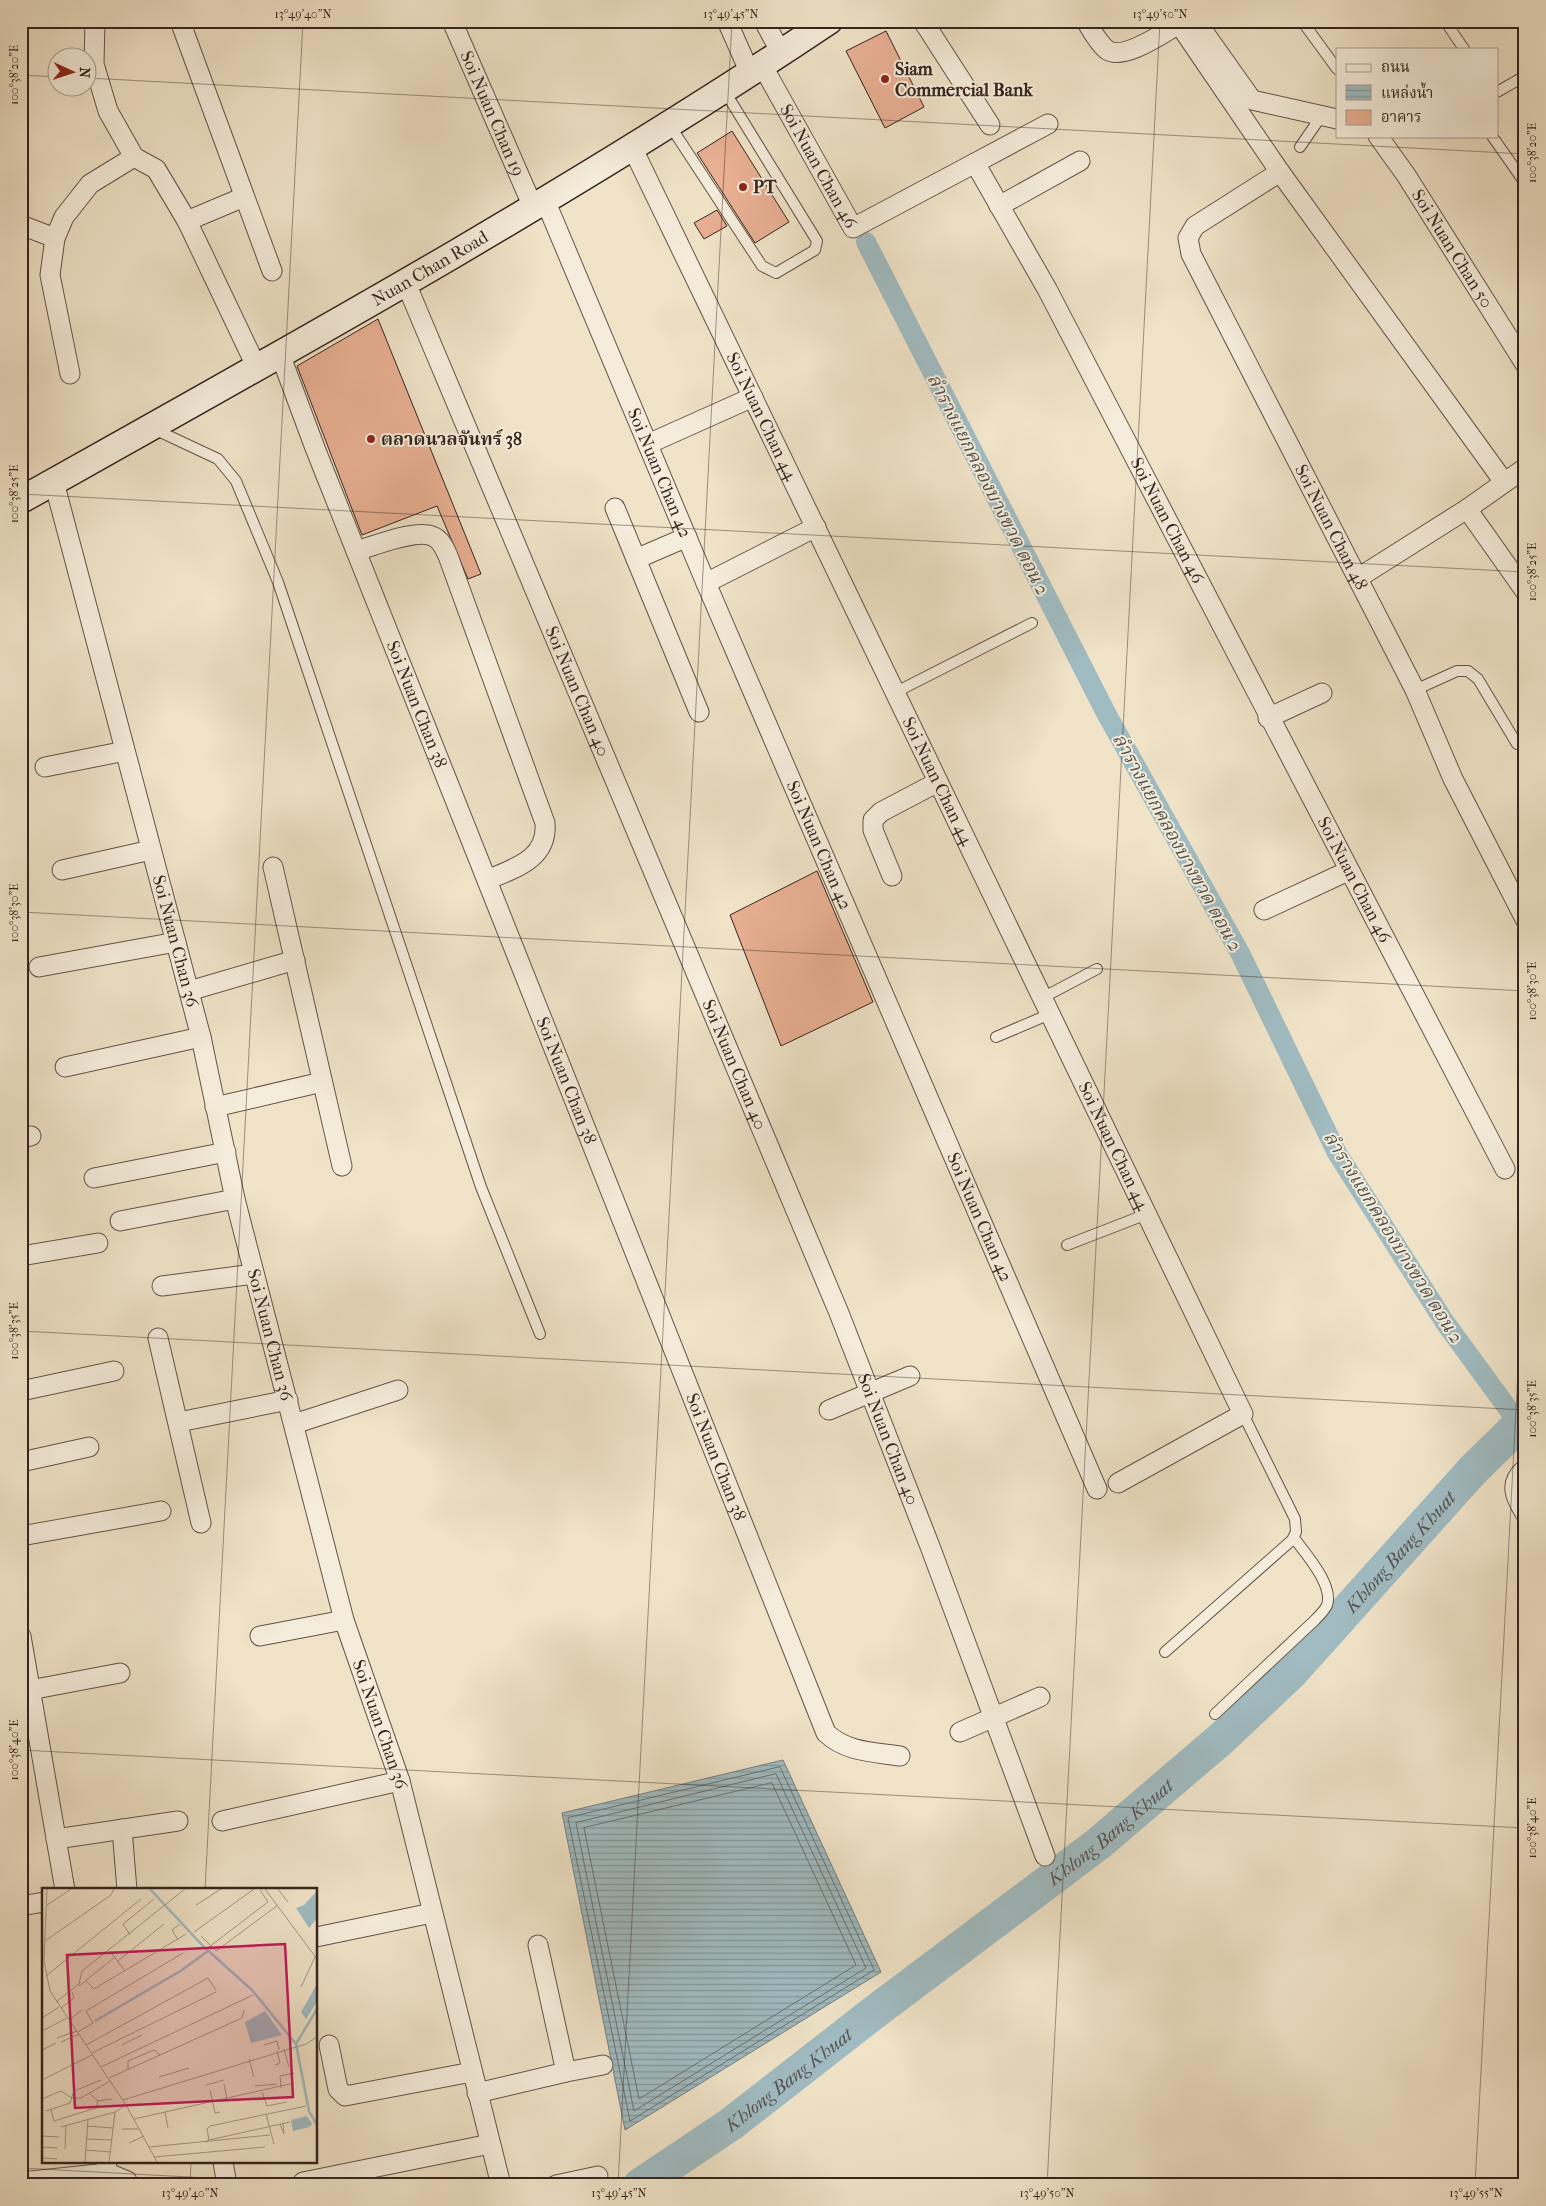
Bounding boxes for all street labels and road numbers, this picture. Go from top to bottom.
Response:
street label: Soi Nuan Chan 19 [455,48,528,180]
street label: Soi Nuan Chan 46 [775,101,861,233]
street label: Soi Nuan Chan 50 [1407,186,1497,312]
street label: Nuan Chan Road [368,226,492,311]
street label: Soi Nuan Chan 44 [722,349,801,484]
street label: Soi Nuan Chan 42 [623,405,696,541]
street label: Soi Nuan Chan 46 [1126,454,1209,587]
street label: Soi Nuan Chan 48 [1290,461,1372,594]
street label: Soi Nuan Chan 40 [540,623,614,760]
street label: Soi Nuan Chan 38 [382,638,451,771]
street label: Soi Nuan Chan 44 [897,714,977,849]
street label: Soi Nuan Chan 42 [782,778,856,913]
street label: Soi Nuan Chan 46 [1313,813,1396,947]
street label: Soi Nuan Chan 36 [148,873,203,1010]
street label: Soi Nuan Chan 40 [697,997,771,1133]
street label: Soi Nuan Chan 38 [531,1014,601,1147]
street label: Soi Nuan Chan 44 [1073,1079,1153,1214]
street label: Soi Nuan Chan 42 [942,1149,1016,1285]
street label: Soi Nuan Chan 36 [243,1267,297,1404]
street label: Soi Nuan Chan 40 [853,1371,923,1508]
street label: Soi Nuan Chan 38 [681,1390,750,1524]
street label: Soi Nuan Chan 36 [348,1657,412,1792]

